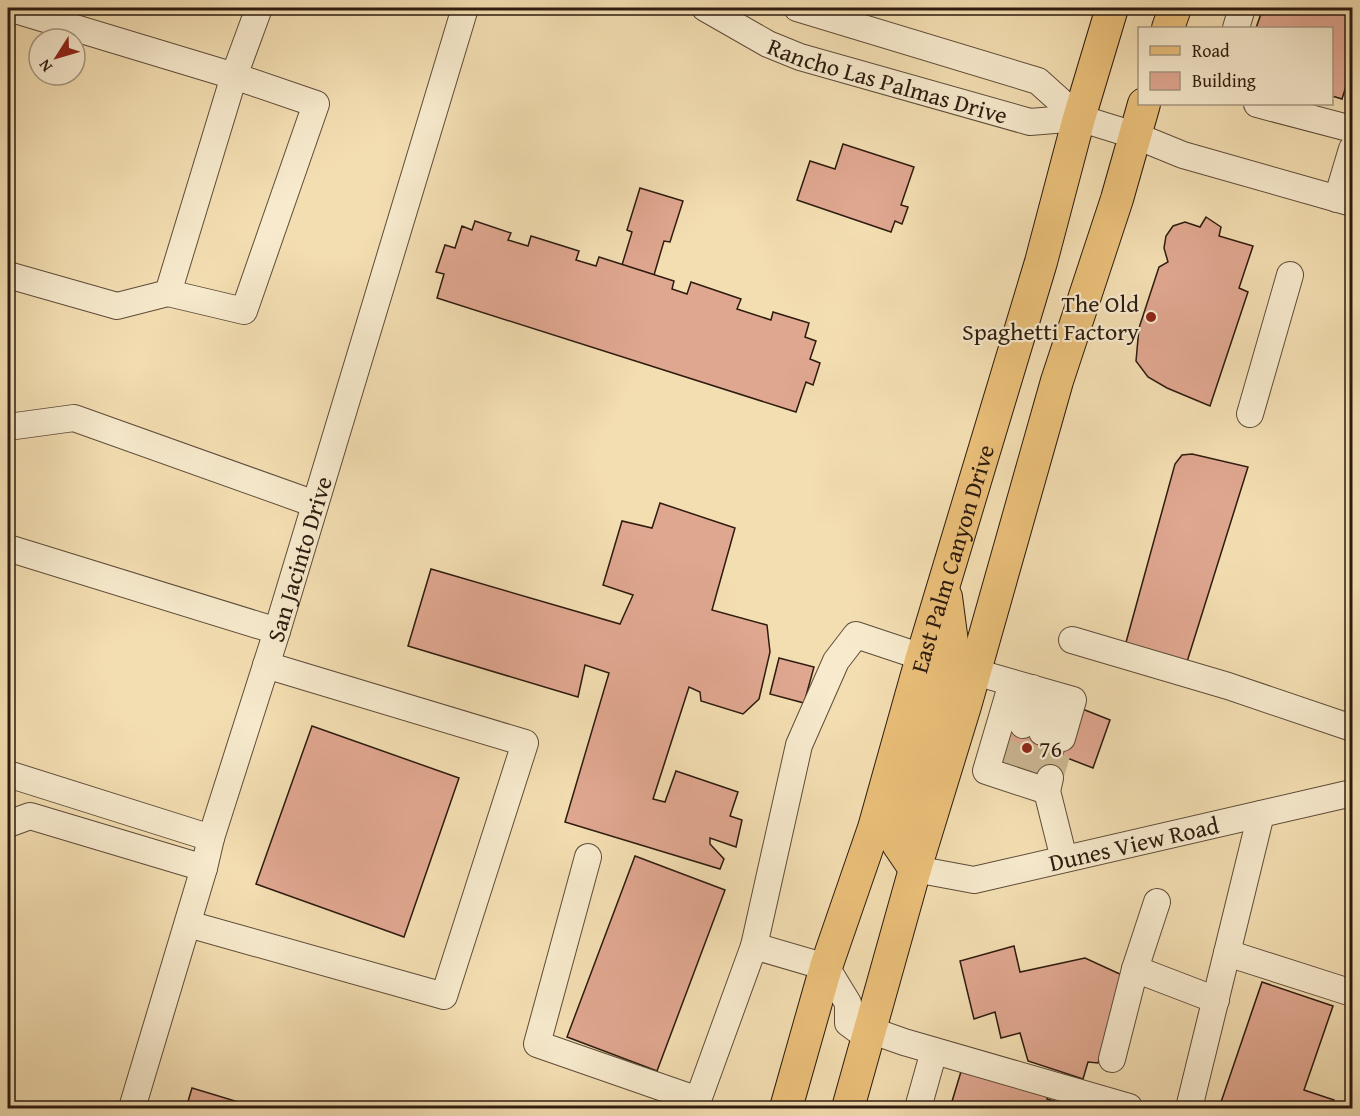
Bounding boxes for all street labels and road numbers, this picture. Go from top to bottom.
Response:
street label: Rancho Las Palmas Drive [763,28,1012,132]
street label: East Palm Canyon Drive [901,440,1003,677]
street label: San Jacinto Drive [257,472,340,646]
street label: Dunes View Road [1045,807,1222,880]

